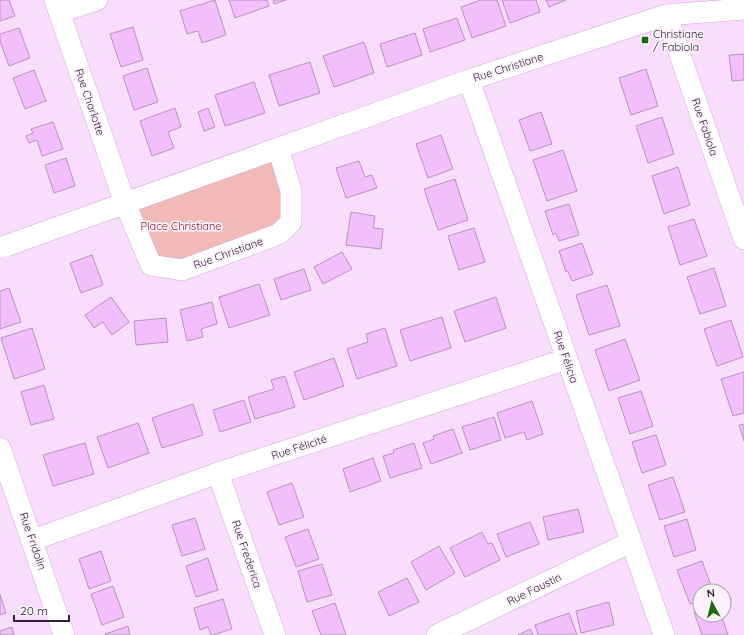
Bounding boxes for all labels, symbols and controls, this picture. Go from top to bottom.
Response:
place label: Christiane / Fabiola [653,27,704,54]
marker: Christiane / Fabiola [640,35,650,45]
street label: Rue Christiane [471,49,545,85]
street label: Rue Charlotte [72,67,108,137]
street label: Rue Fabiola [689,96,721,158]
park label: Place Christiane [140,219,222,233]
street label: Rue Christiane [191,234,265,272]
street label: Rue Félicia [550,329,582,385]
street label: Rue Félicité [269,431,329,463]
street label: Rue Fridolin [17,510,49,572]
street label: Rue Frederica [229,518,265,590]
street label: Rue Faustin [504,570,564,608]
north arrow [692,583,732,623]
text: N [706,586,716,601]
scale bar [14,597,69,623]
text: 20 m [20,603,48,618]

